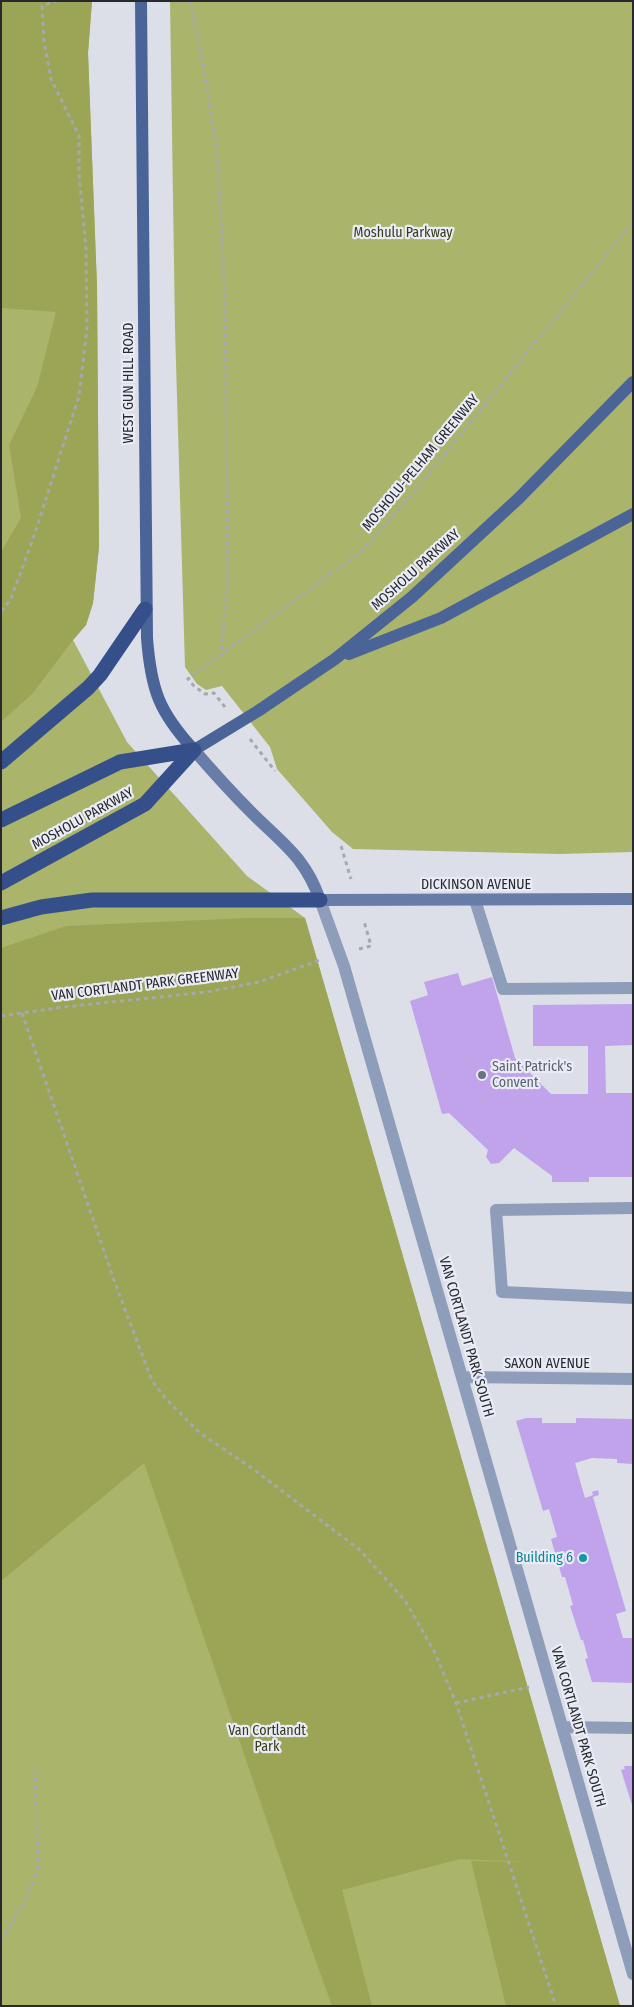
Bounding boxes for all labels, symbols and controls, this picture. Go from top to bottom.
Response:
park label: Moshulu Parkway [353,225,453,241]
street label: WEST GUN HILL ROAD [121,323,137,443]
street label: MOSHOLU-PELHAM GREENWAY [359,391,483,535]
street label: MOSHOLU PARKWAY [368,526,464,614]
street label: MOSHOLU PARKWAY [29,784,137,854]
street label: DICKINSON AVENUE [421,877,531,893]
street label: VAN CORTLANDT PARK GREENWAY [50,965,240,1005]
place label: Saint Patrick's Convent [492,1059,572,1092]
marker: Saint Patrick's Convent [476,1069,488,1081]
street label: VAN CORTLANDT PARK SOUTH [435,1255,497,1419]
street label: SAXON AVENUE [504,1356,590,1372]
place label: Building 6 [516,1550,573,1566]
marker: Building 6 [577,1552,589,1564]
street label: VAN CORTLANDT PARK SOUTH [547,1645,609,1809]
park label: Van Cortlandt Park [228,1723,306,1755]

